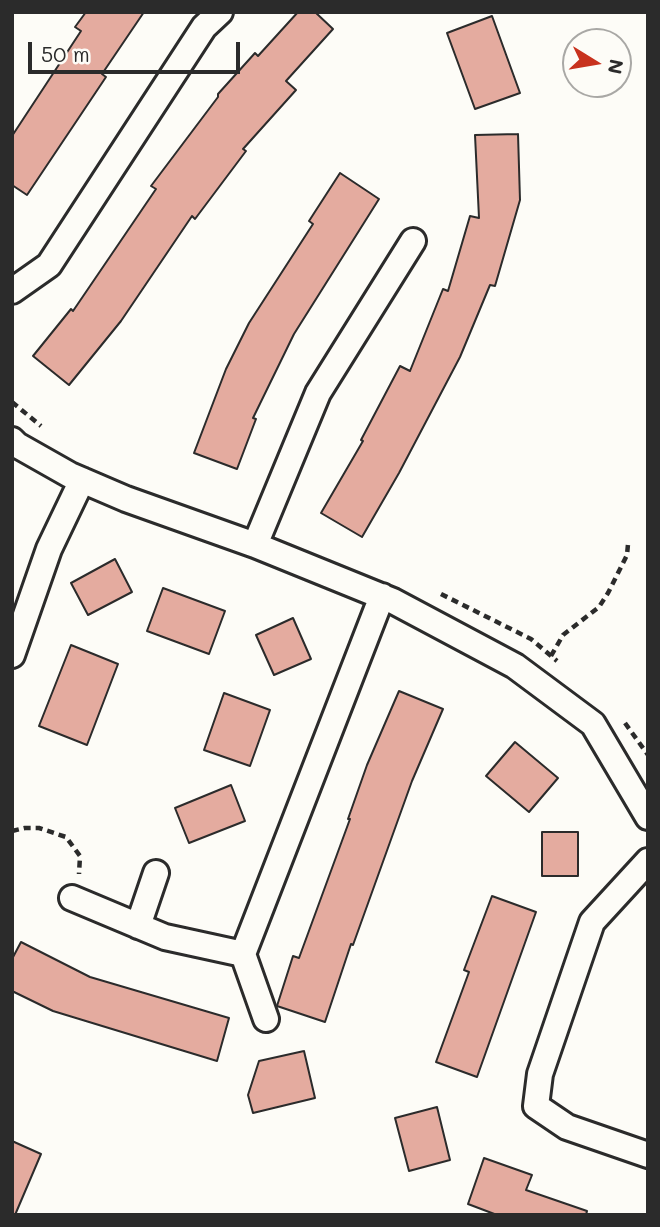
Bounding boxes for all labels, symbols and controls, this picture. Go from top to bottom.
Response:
scale bar [32,28,243,72]
north arrow [562,28,632,98]
text: 50 m [41,40,90,67]
text: N [602,57,630,76]

